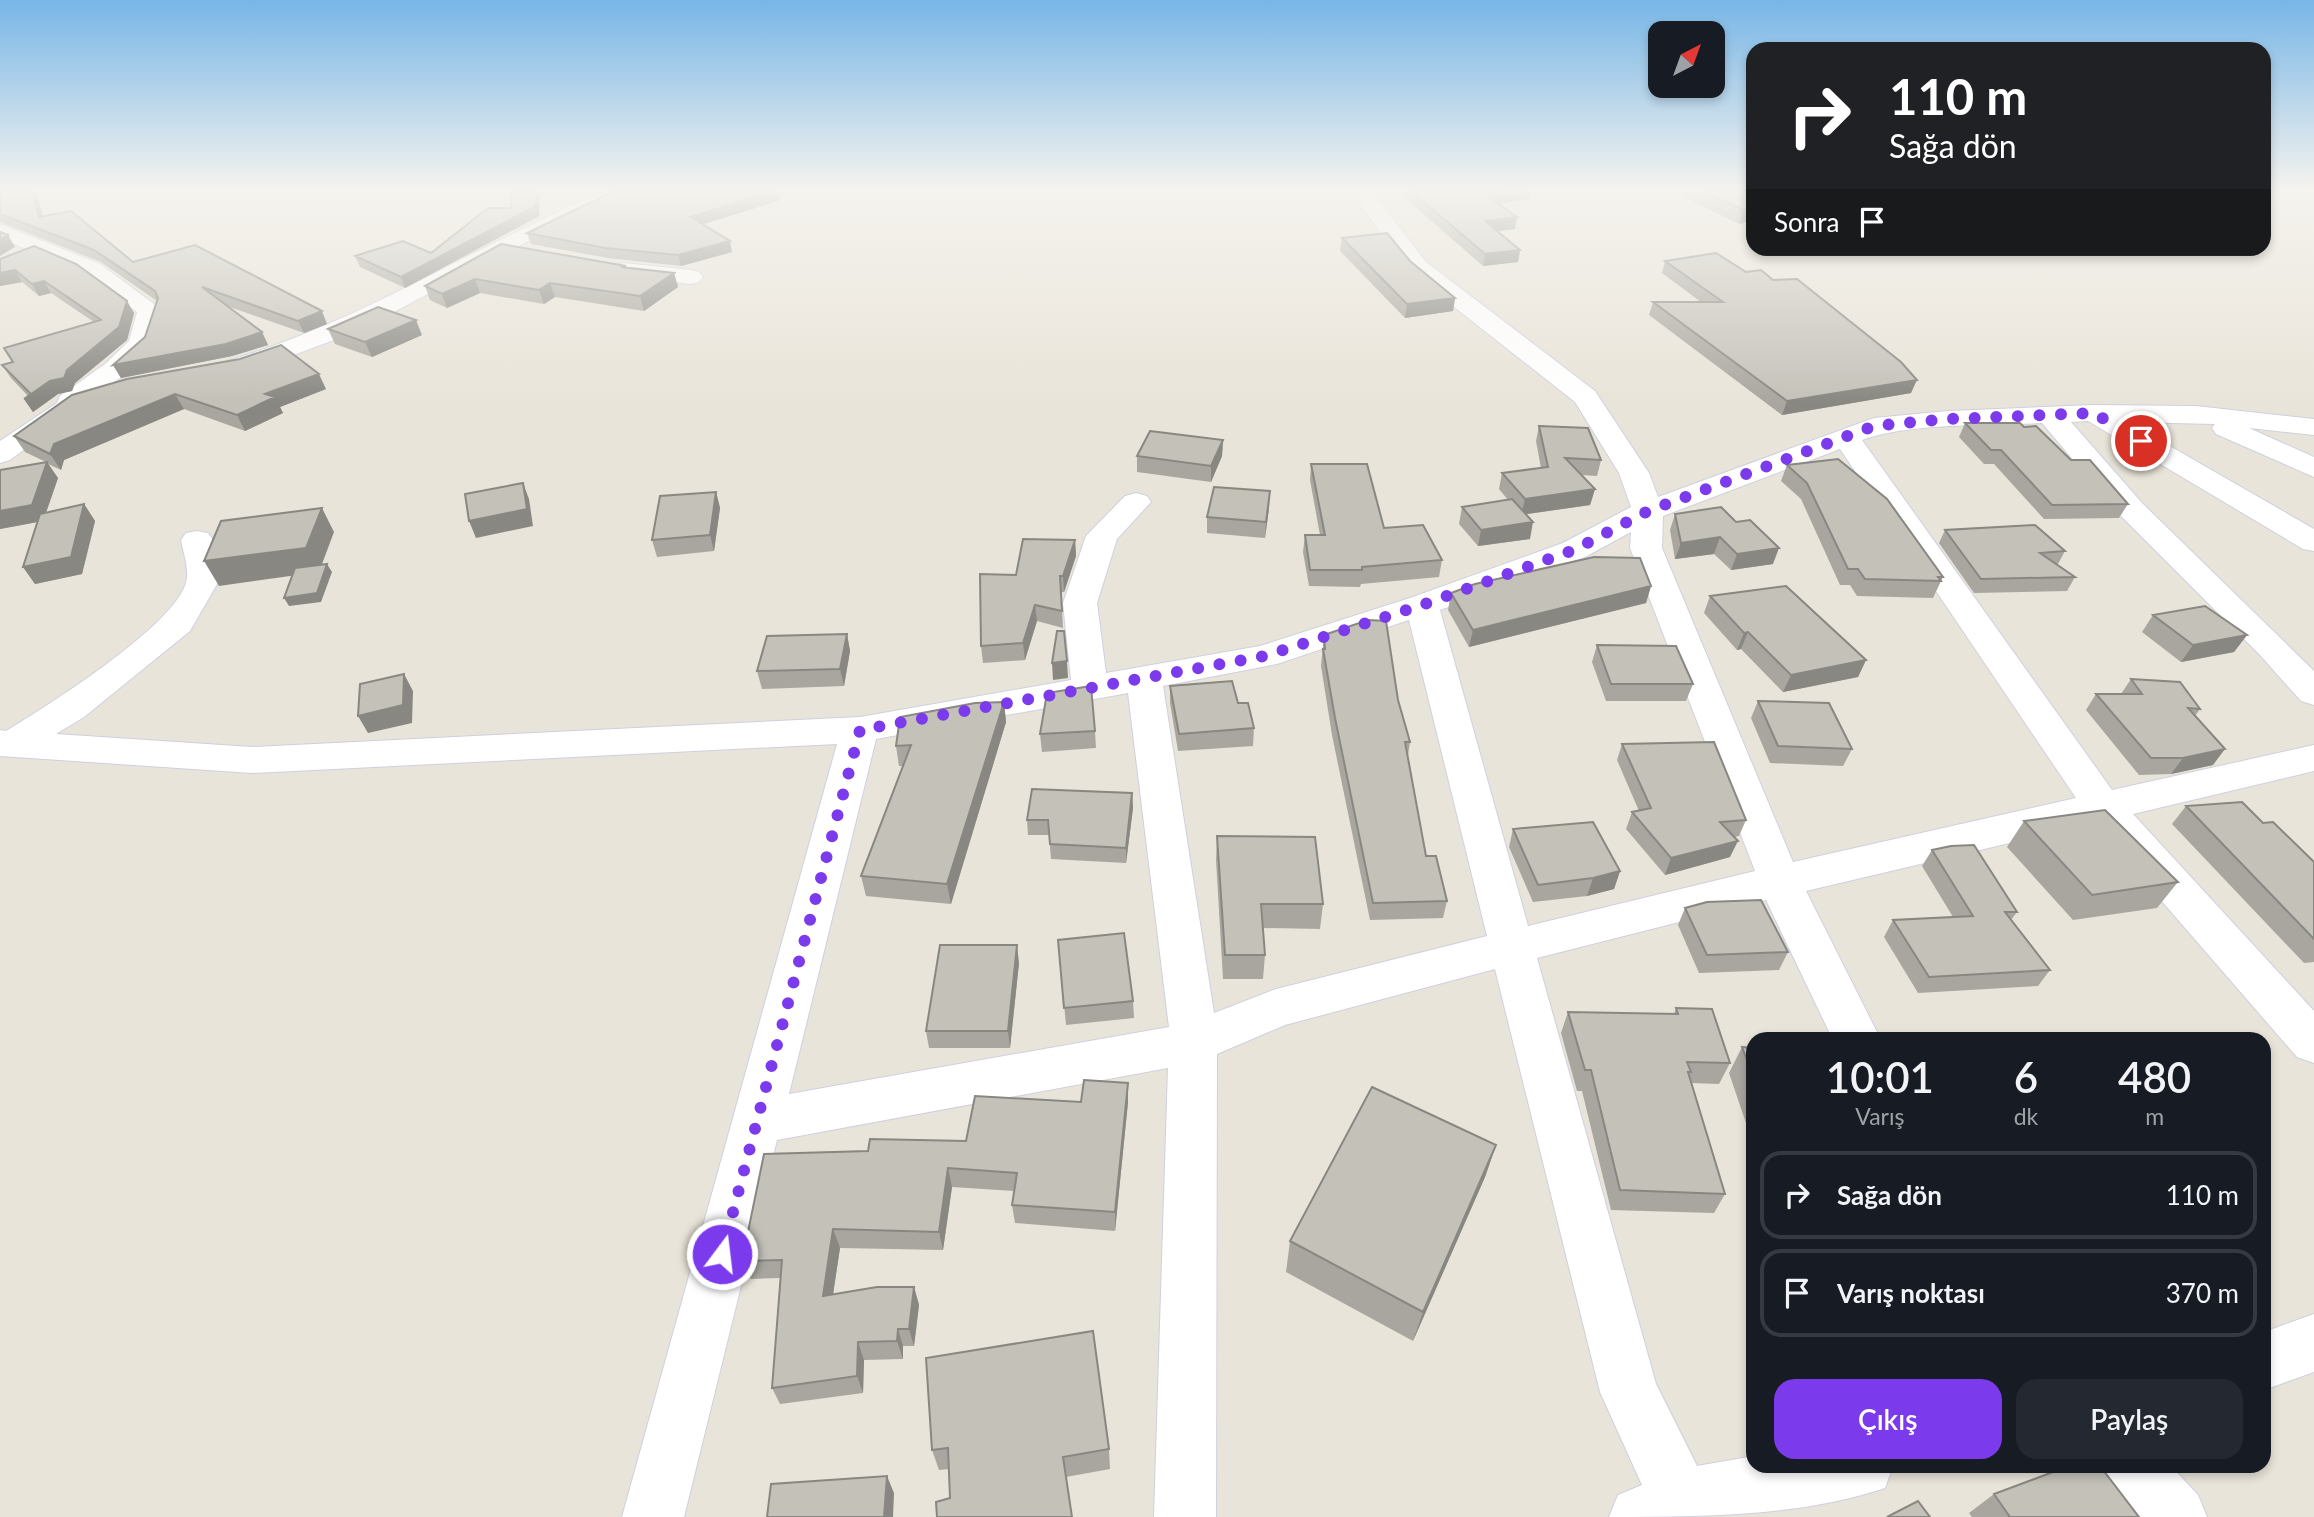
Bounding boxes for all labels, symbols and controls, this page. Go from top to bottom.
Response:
north arrow [1648,21,1726,98]
map controls [1648,21,1725,98]
text: 110 m [1889,67,2027,125]
icon: right [1774,70,1865,161]
text: Sağa dön [1889,126,2017,165]
icon: arrive [1853,203,1891,241]
text: Sonra [1774,206,1839,238]
pin [2111,411,2171,471]
icon: arrive [2122,422,2160,460]
text: 10:01 [1826,1052,1934,1102]
text: 6 [2014,1052,2038,1102]
text: 480 [2118,1052,2191,1102]
text: Varış [1855,1102,1904,1130]
text: dk [2014,1102,2038,1130]
text: m [2145,1102,2164,1130]
icon: right [1778,1176,1816,1214]
text: Sağa dön [1837,1179,1942,1211]
text: 110 m [2166,1179,2239,1211]
position arrow [685,1217,759,1291]
icon: arrive [1778,1274,1816,1312]
text: Varış noktası [1837,1277,1985,1309]
text: 370 m [2166,1277,2239,1309]
button: Çıkış [1774,1379,2002,1459]
button: Paylaş [2016,1379,2243,1459]

